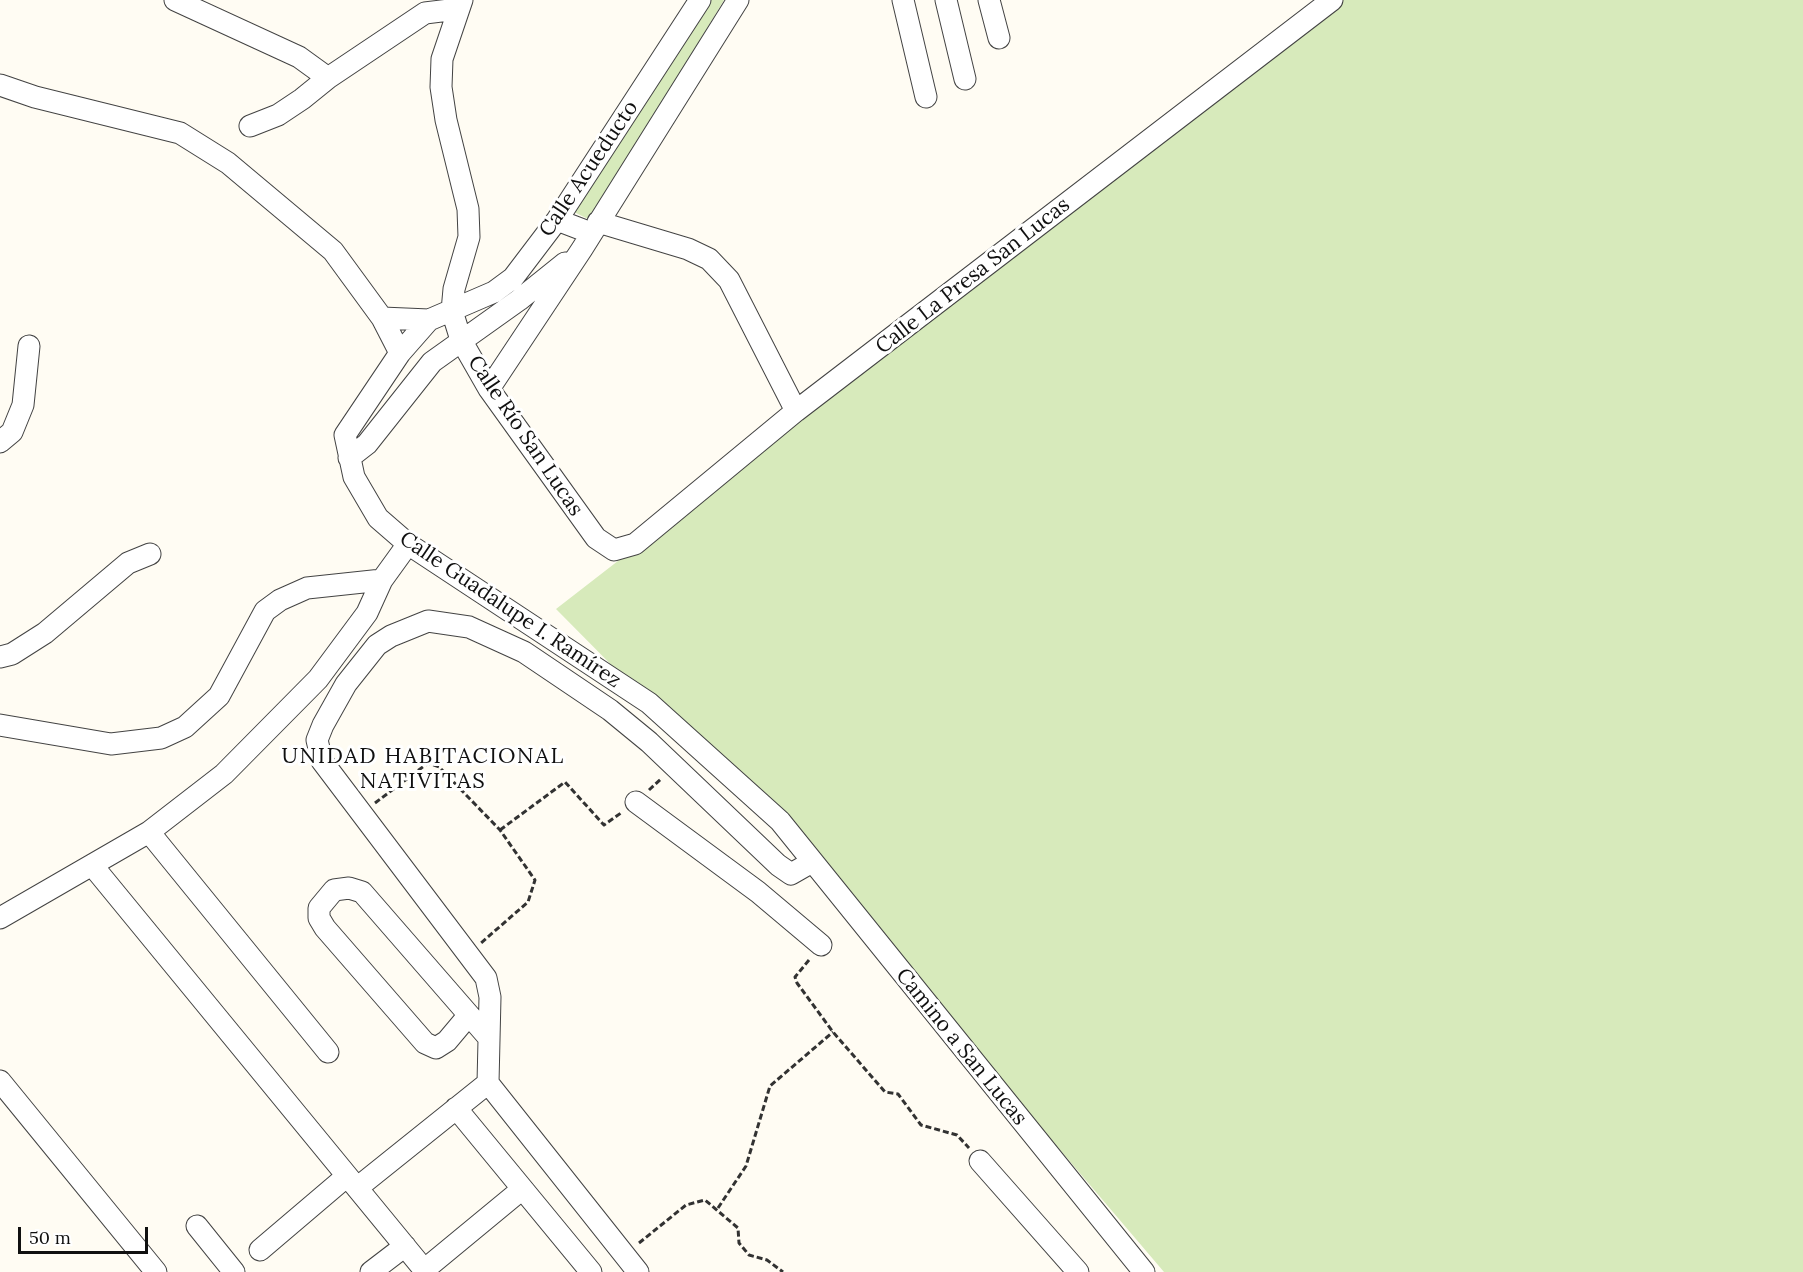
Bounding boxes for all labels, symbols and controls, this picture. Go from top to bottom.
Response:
street label: Calle Acueducto [534,96,644,242]
street label: Calle La Presa San Lucas [871,192,1075,360]
street label: Calle Río San Lucas [462,351,588,521]
street label: Calle Guadalupe I. Ramírez [394,526,626,694]
district label: UNIDAD HABITACIONAL NATIVITAS [281,744,565,796]
street label: Camino a San Lucas [890,964,1032,1130]
scale bar [21,1215,152,1253]
text: 50 m [29,1226,71,1249]

